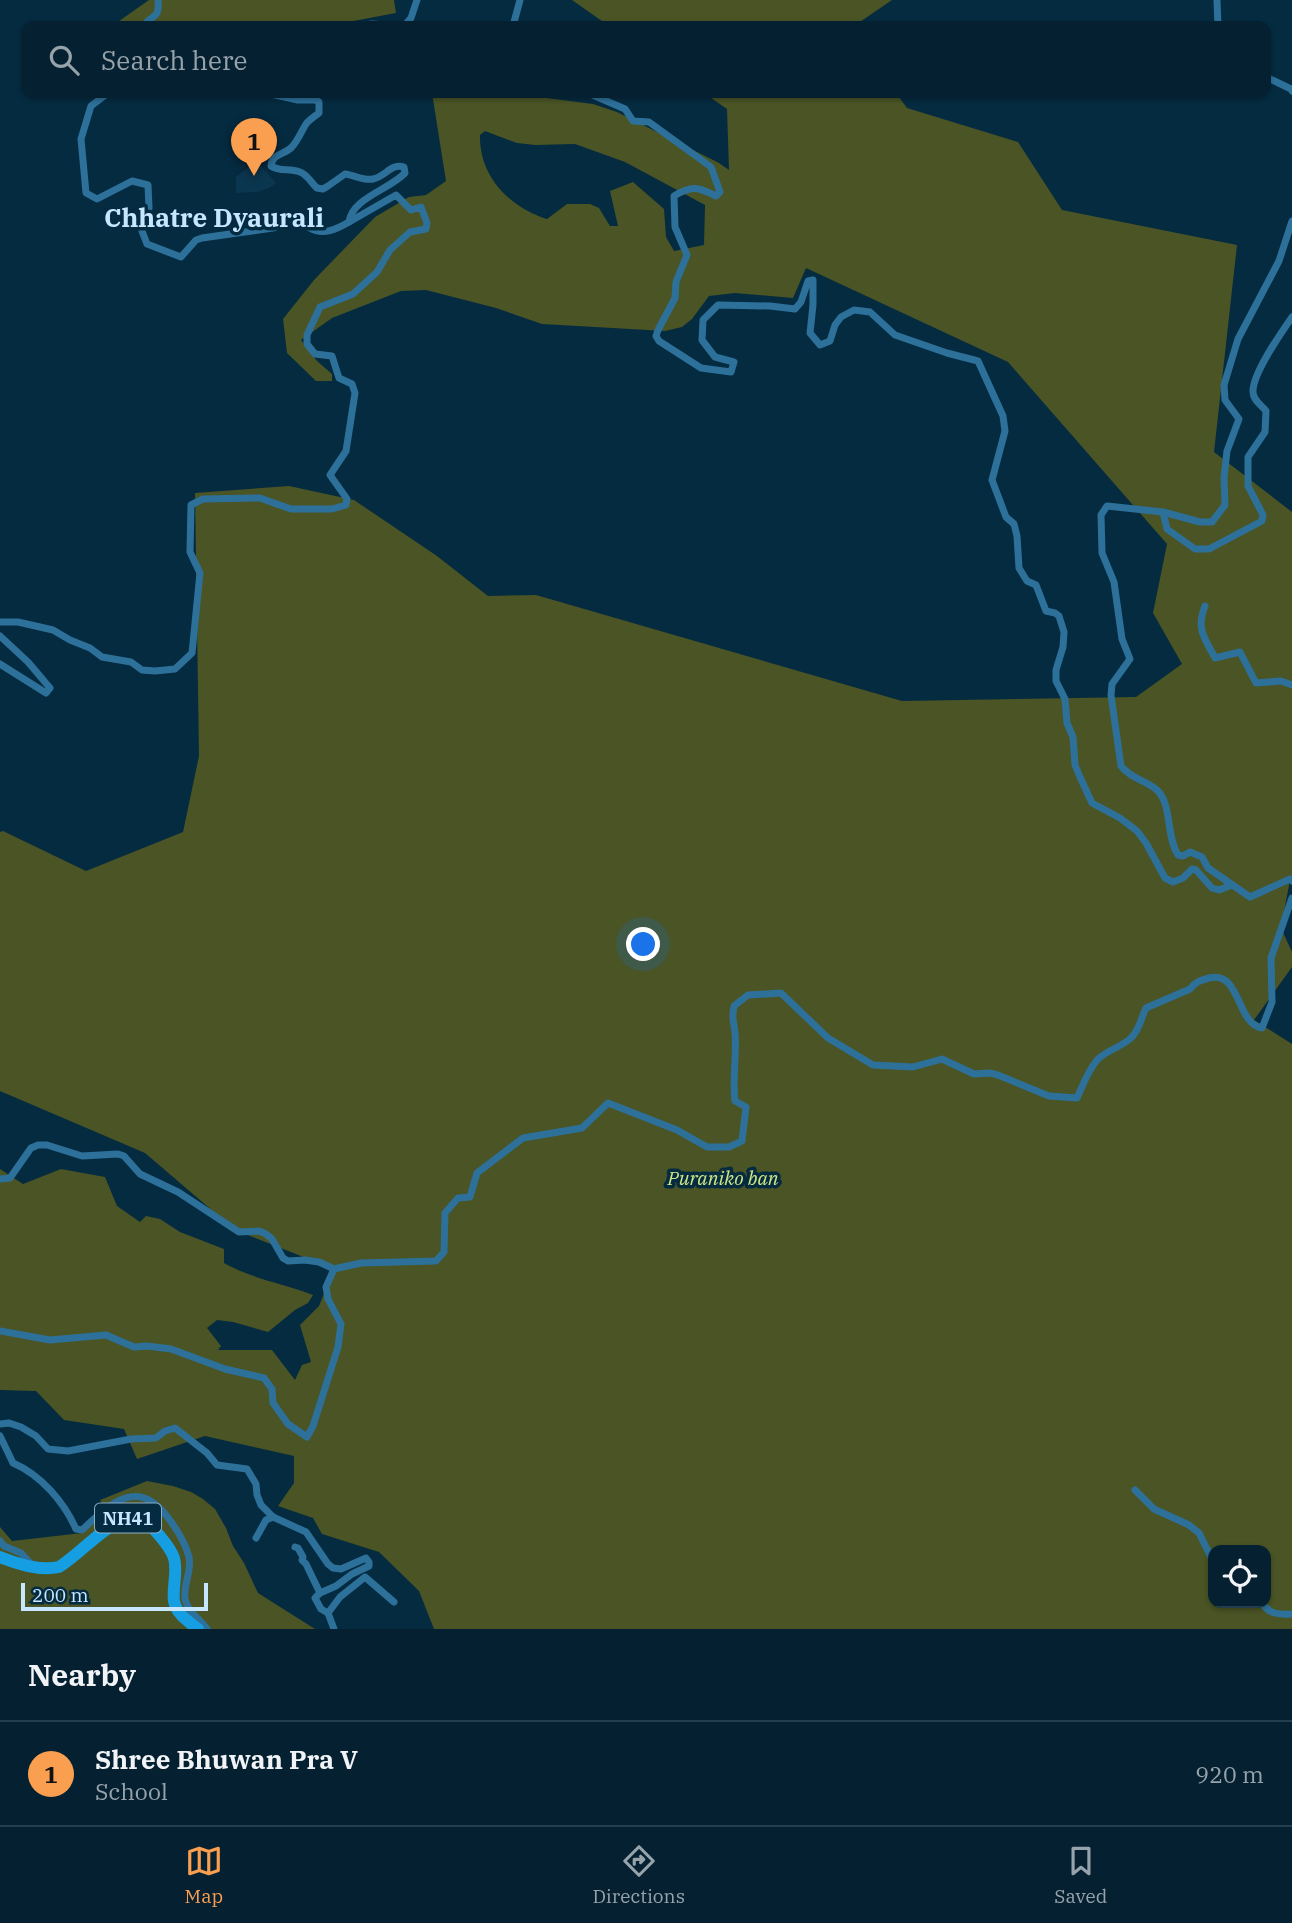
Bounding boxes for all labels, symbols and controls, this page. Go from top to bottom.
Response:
search box [21,21,1271,98]
icon: search [45,41,83,79]
text: Search here [101,43,247,77]
pin: 1 [231,118,277,176]
district label: Chhatre Dyaurali [104,200,324,234]
your location [626,927,660,961]
park label: Puraniko ban [666,1166,779,1190]
road number: NH41 [95,1504,161,1532]
map controls [1208,1545,1271,1608]
button: locate [1208,1545,1271,1608]
scale bar [21,1580,208,1612]
text: 200 m [32,1583,89,1607]
text: Nearby [28,1655,136,1694]
text: Shree Bhuwan Pra V [95,1742,358,1776]
text: 1 [44,1759,58,1789]
text: 920 m [1195,1759,1264,1789]
text: School [95,1776,168,1806]
tab: Map [185,1842,223,1908]
tab: Directions [592,1842,685,1908]
tab: Saved [1054,1842,1107,1908]

